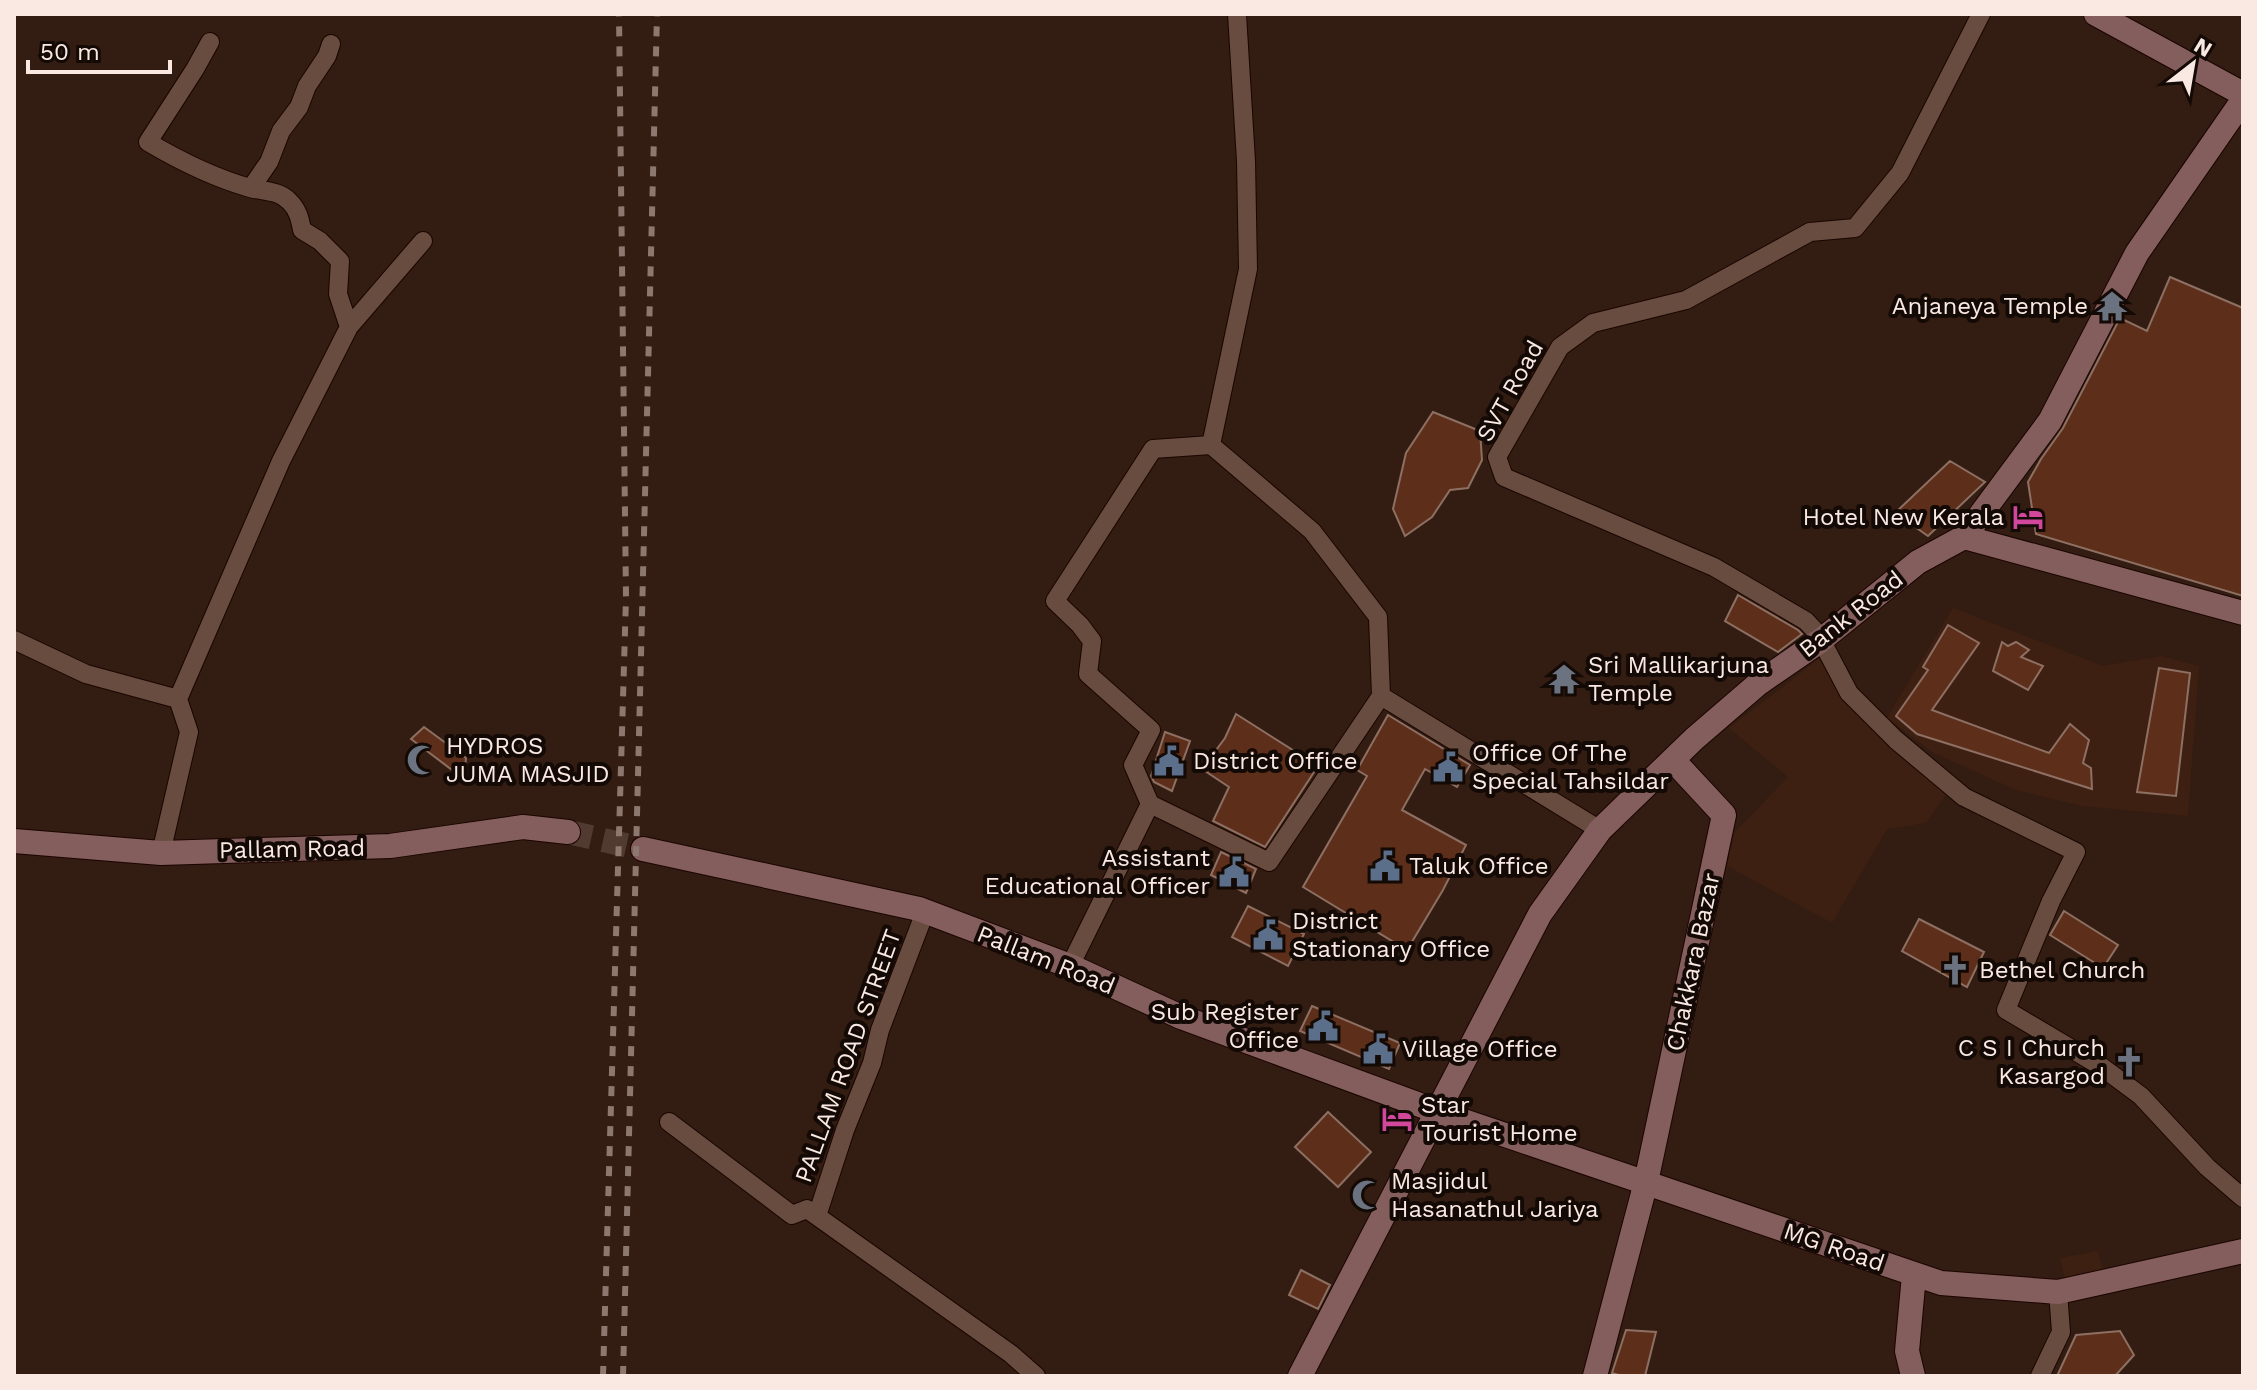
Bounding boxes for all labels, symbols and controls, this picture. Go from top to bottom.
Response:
scale bar [28,24,170,74]
north arrow [2153,24,2233,104]
text: N [2190,32,2216,62]
text: 50 m [40,38,100,66]
temple icon: Anjaneya Temple [2095,289,2129,323]
place label: Anjaneya Temple [1892,292,2088,320]
street label: SVT Road [1471,336,1549,446]
hotel icon: Hotel New Kerala [2011,500,2045,534]
place label: Hotel New Kerala [1803,503,2004,531]
street label: Bank Road [1794,565,1908,663]
place label: Sri Mallikarjuna Temple [1588,651,1769,707]
temple icon: Sri Mallikarjuna Temple [1547,662,1581,696]
place label: HYDROS JUMA MASJID [446,732,610,788]
place label: Office Of The Special Tahsildar [1472,739,1669,795]
mosque icon: HYDROS JUMA MASJID [405,743,439,777]
public building icon: District Office [1152,744,1186,778]
place label: District Office [1193,747,1358,775]
public building icon: Office Of The Special Tahsildar [1431,750,1465,784]
street label: Pallam Road [219,834,365,864]
place label: Assistant Educational Officer [984,844,1210,900]
public building icon: Taluk Office [1368,849,1402,883]
place label: Taluk Office [1409,852,1549,880]
public building icon: Assistant Educational Officer [1217,855,1251,889]
street label: Chakkara Bazar [1660,870,1726,1054]
place label: District Stationary Office [1292,907,1490,963]
public building icon: District Stationary Office [1251,918,1285,952]
street label: Pallam Road [973,920,1119,1000]
street label: PALLAM ROAD STREET [789,926,907,1186]
church icon: Bethel Church [1938,953,1972,987]
place label: Bethel Church [1979,956,2145,984]
place label: Sub Register Office [1151,998,1299,1054]
public building icon: Sub Register Office [1306,1009,1340,1043]
public building icon: Village Office [1361,1032,1395,1066]
place label: C S I Church Kasargod [1958,1034,2105,1090]
place label: Village Office [1402,1035,1558,1063]
church icon: C S I Church Kasargod [2112,1045,2146,1079]
place label: Star Tourist Home [1421,1091,1578,1147]
hotel icon: Star Tourist Home [1380,1102,1414,1136]
place label: Masjidul Hasanathul Jariya [1391,1167,1599,1223]
mosque icon: Masjidul Hasanathul Jariya [1350,1178,1384,1212]
street label: MG Road [1780,1217,1888,1277]

